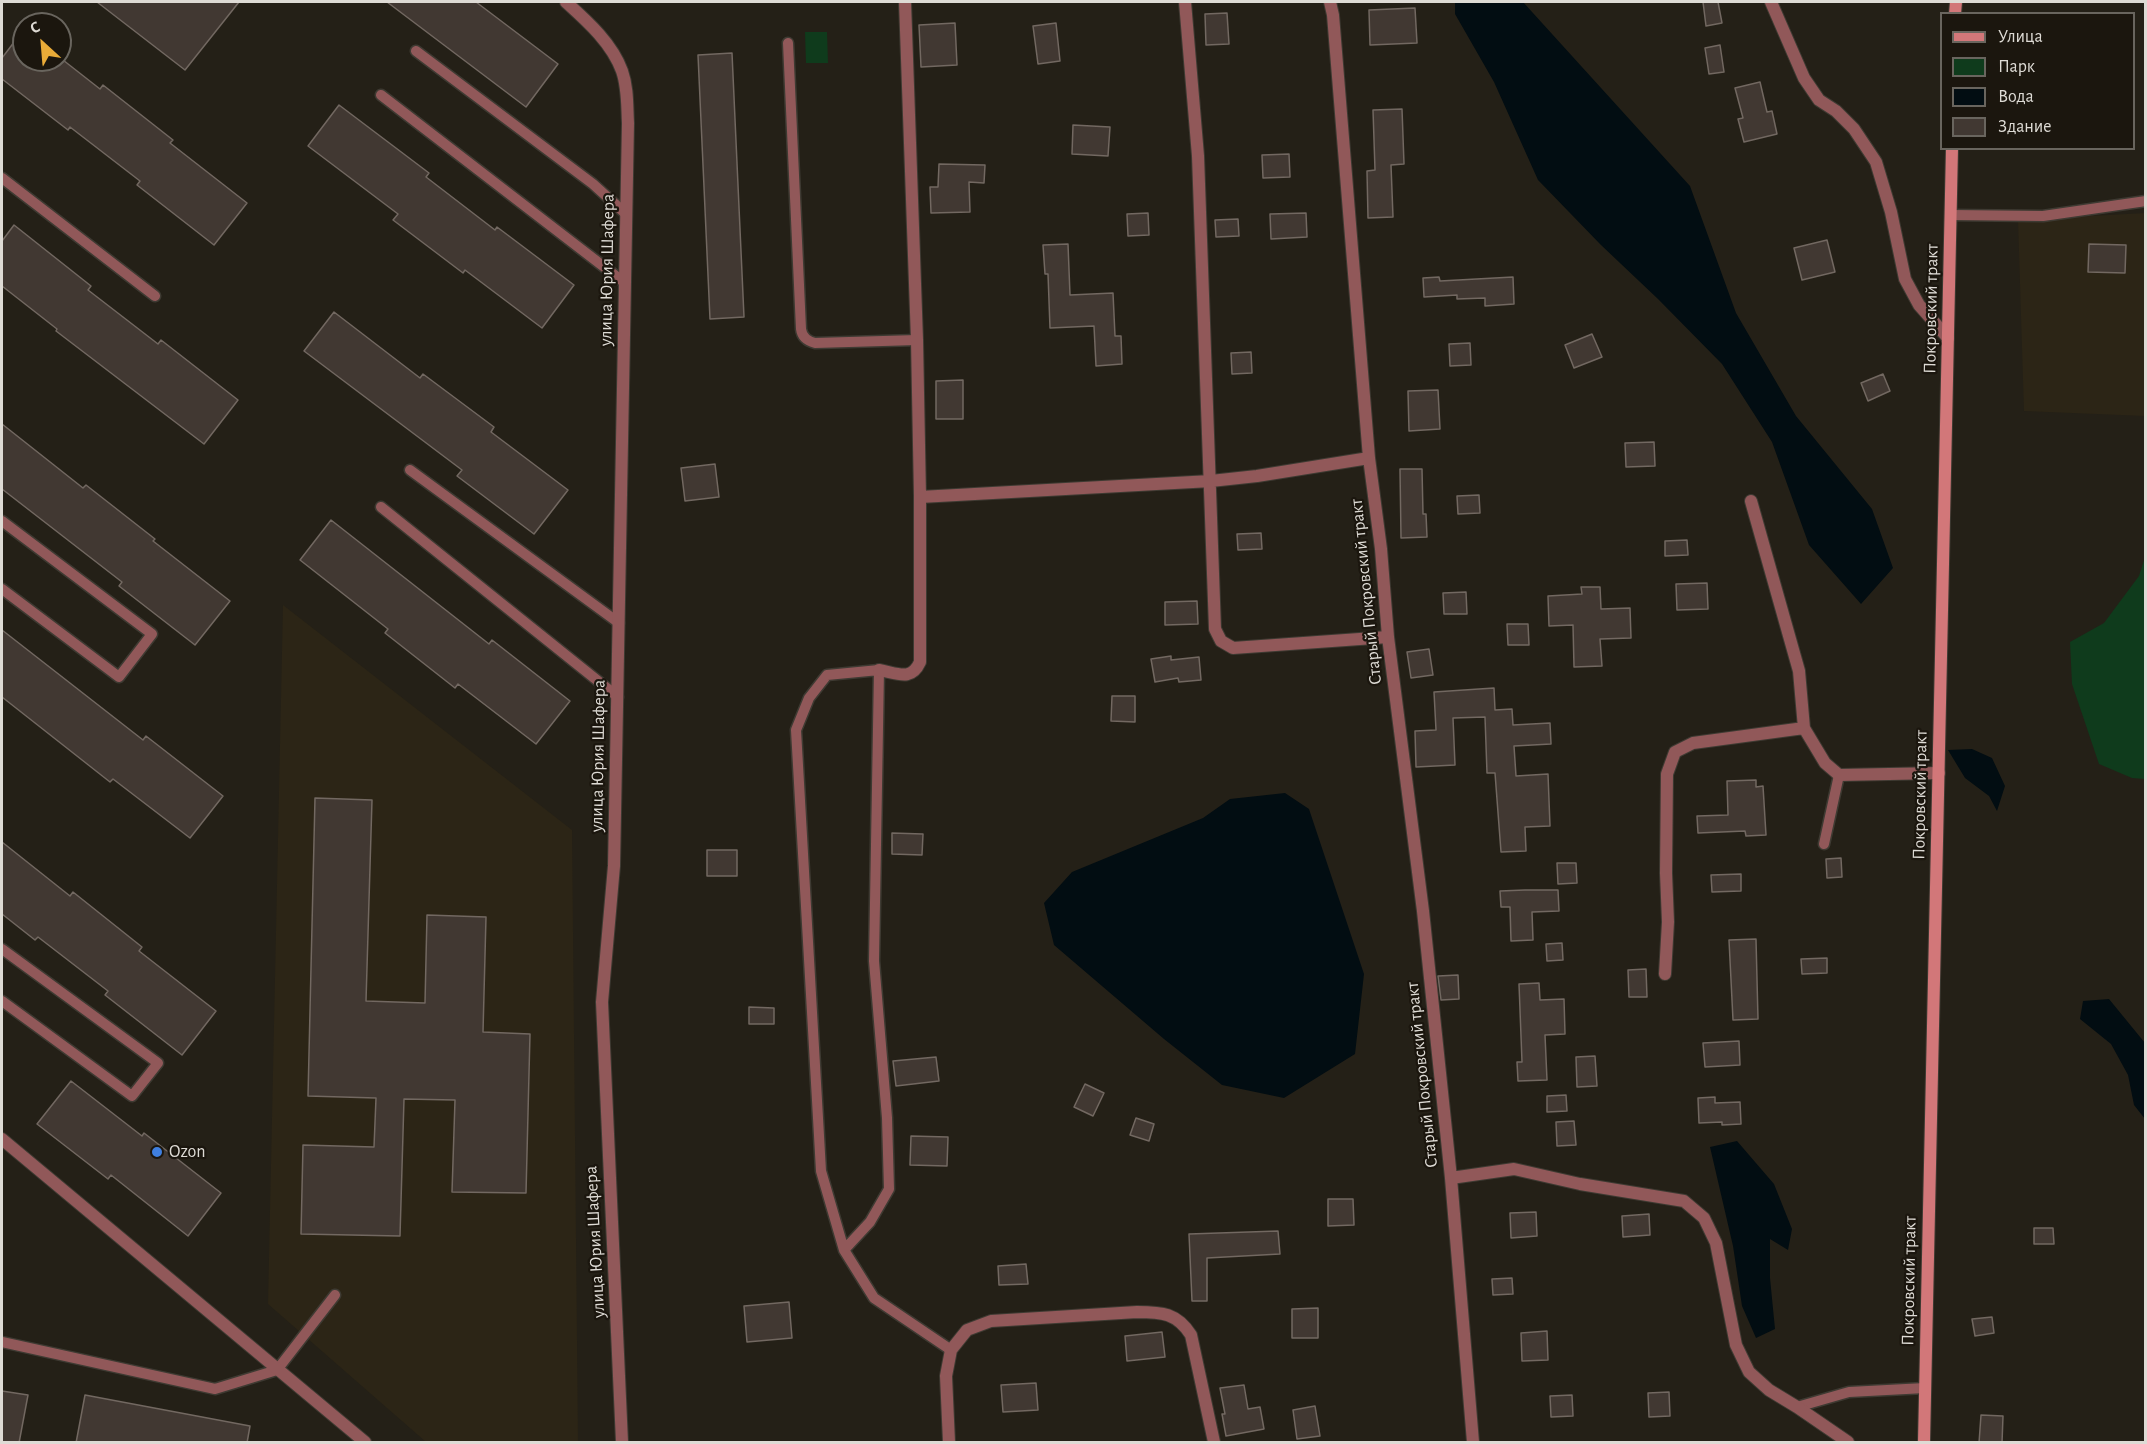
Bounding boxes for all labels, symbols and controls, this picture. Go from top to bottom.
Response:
north arrow [12,12,72,72]
legend [1940,12,2135,150]
text: С [27,18,42,37]
text: Улица [1998,28,2043,46]
text: Парк [1998,58,2035,76]
text: Вода [1998,88,2034,106]
text: Здание [1998,118,2052,136]
street label: улица Юрия Шафера [595,194,619,346]
street label: Покровский тракт [1919,244,1943,374]
street label: Старый Покровский тракт [1345,498,1387,686]
street label: улица Юрия Шафера [586,680,610,832]
street label: Покровский тракт [1908,730,1932,860]
street label: Старый Покровский тракт [1401,981,1443,1169]
place label: Ozon [169,1141,206,1163]
marker: Ozon [150,1145,164,1159]
street label: улица Юрия Шафера [580,1165,610,1319]
street label: Покровский тракт [1897,1216,1921,1346]

